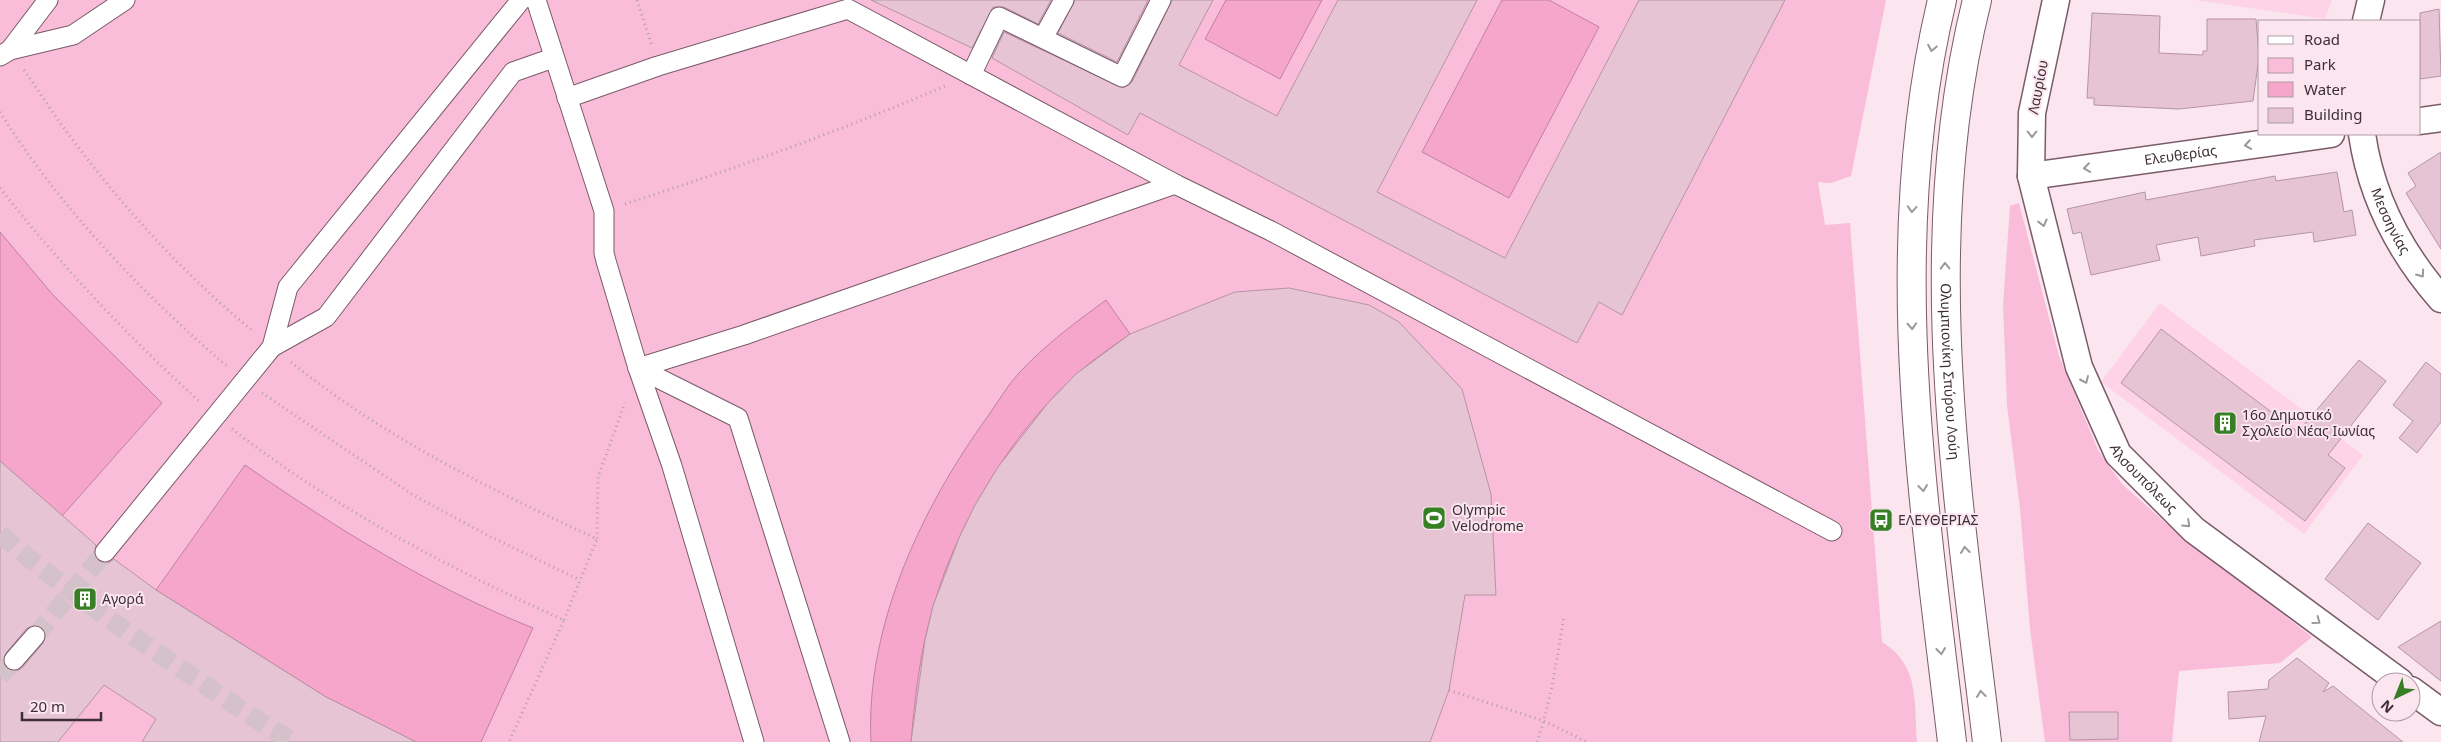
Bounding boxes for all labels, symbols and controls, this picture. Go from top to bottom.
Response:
legend [2258,20,2421,135]
text: Road [2304,29,2340,49]
one-way arrow [1927,43,1937,52]
text: Park [2304,54,2336,74]
street label: Λαυρίου [2023,58,2052,116]
text: Water [2304,79,2346,99]
text: Building [2304,104,2362,124]
one-way arrow [2027,130,2037,138]
street label: Ελευθερίας [2143,140,2218,169]
one-way arrow [2244,140,2253,150]
one-way arrow [2083,162,2091,173]
street label: Μεσσηνίας [2367,185,2415,258]
one-way arrow [1907,205,1918,213]
one-way arrow [2037,219,2048,228]
one-way arrow [1940,262,1950,270]
one-way arrow [2415,268,2424,278]
street label: Ολυμπιονίκη Σπύρου Λούη [1937,283,1965,460]
one-way arrow [1906,322,1917,330]
one-way arrow [2078,375,2089,384]
place label: 16ο Δημοτικό Σχολείο Νέας Ιωνίας [2242,405,2375,440]
building icon: 16ο Δημοτικό Σχολείο Νέας Ιωνίας [2212,410,2238,436]
street label: Αλσουπόλεως [2106,441,2182,517]
one-way arrow [1917,484,1928,492]
place label: Olympic Velodrome [1452,500,1524,535]
sports icon: Olympic Velodrome [1421,505,1447,531]
bus stop icon: ΕΛΕΥΘΕΡΙΑΣ [1868,507,1894,533]
place label: ΕΛΕΥΘΕΡΙΑΣ [1898,510,1979,529]
one-way arrow [2182,518,2191,527]
one-way arrow [1960,546,1971,554]
building icon: Αγορά [72,586,98,612]
place label: Αγορά [102,589,144,608]
one-way arrow [2311,615,2321,624]
one-way arrow [1935,648,1946,656]
north arrow [2371,672,2421,722]
one-way arrow [1976,689,1987,697]
scale bar [22,690,101,722]
text: 20 m [30,696,65,716]
text: N [2376,696,2397,718]

